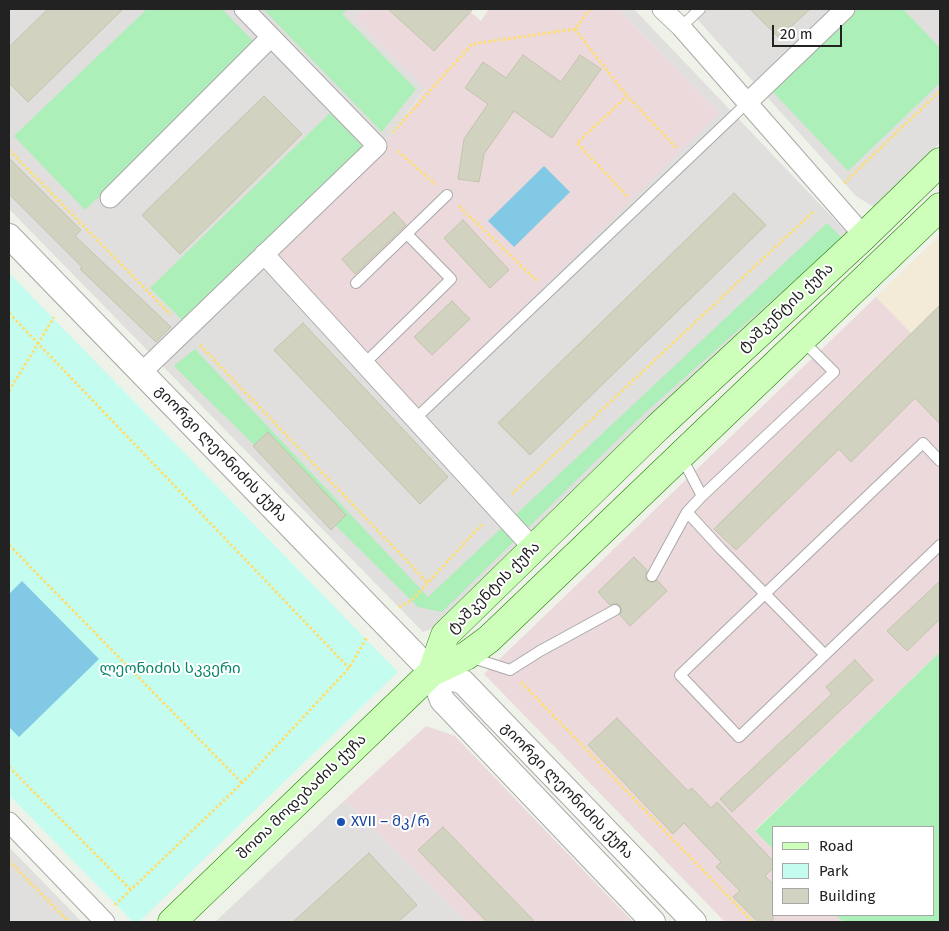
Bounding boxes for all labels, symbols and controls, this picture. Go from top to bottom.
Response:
scale bar [774,15,844,47]
text: 20 m [780,25,813,43]
street label: ტაშკენტის ქუჩა [735,259,837,357]
street label: გიორგი ლეონიძის ქუჩა [151,382,291,526]
street label: ტაშკენტის ქუჩა [444,538,544,638]
park label: ლეონიძის სკვერი [99,660,241,678]
street label: გიორგი ლეონიძის ქუჩა [497,719,637,863]
street label: შოთა მოდებაძის ქუჩა [234,731,370,863]
place label: XVII – მკ/რ [351,813,429,831]
marker: XVII – მკ/რ [335,816,347,828]
legend [772,826,934,916]
text: Road [819,837,854,855]
text: Park [819,862,849,880]
text: Building [819,887,875,905]

